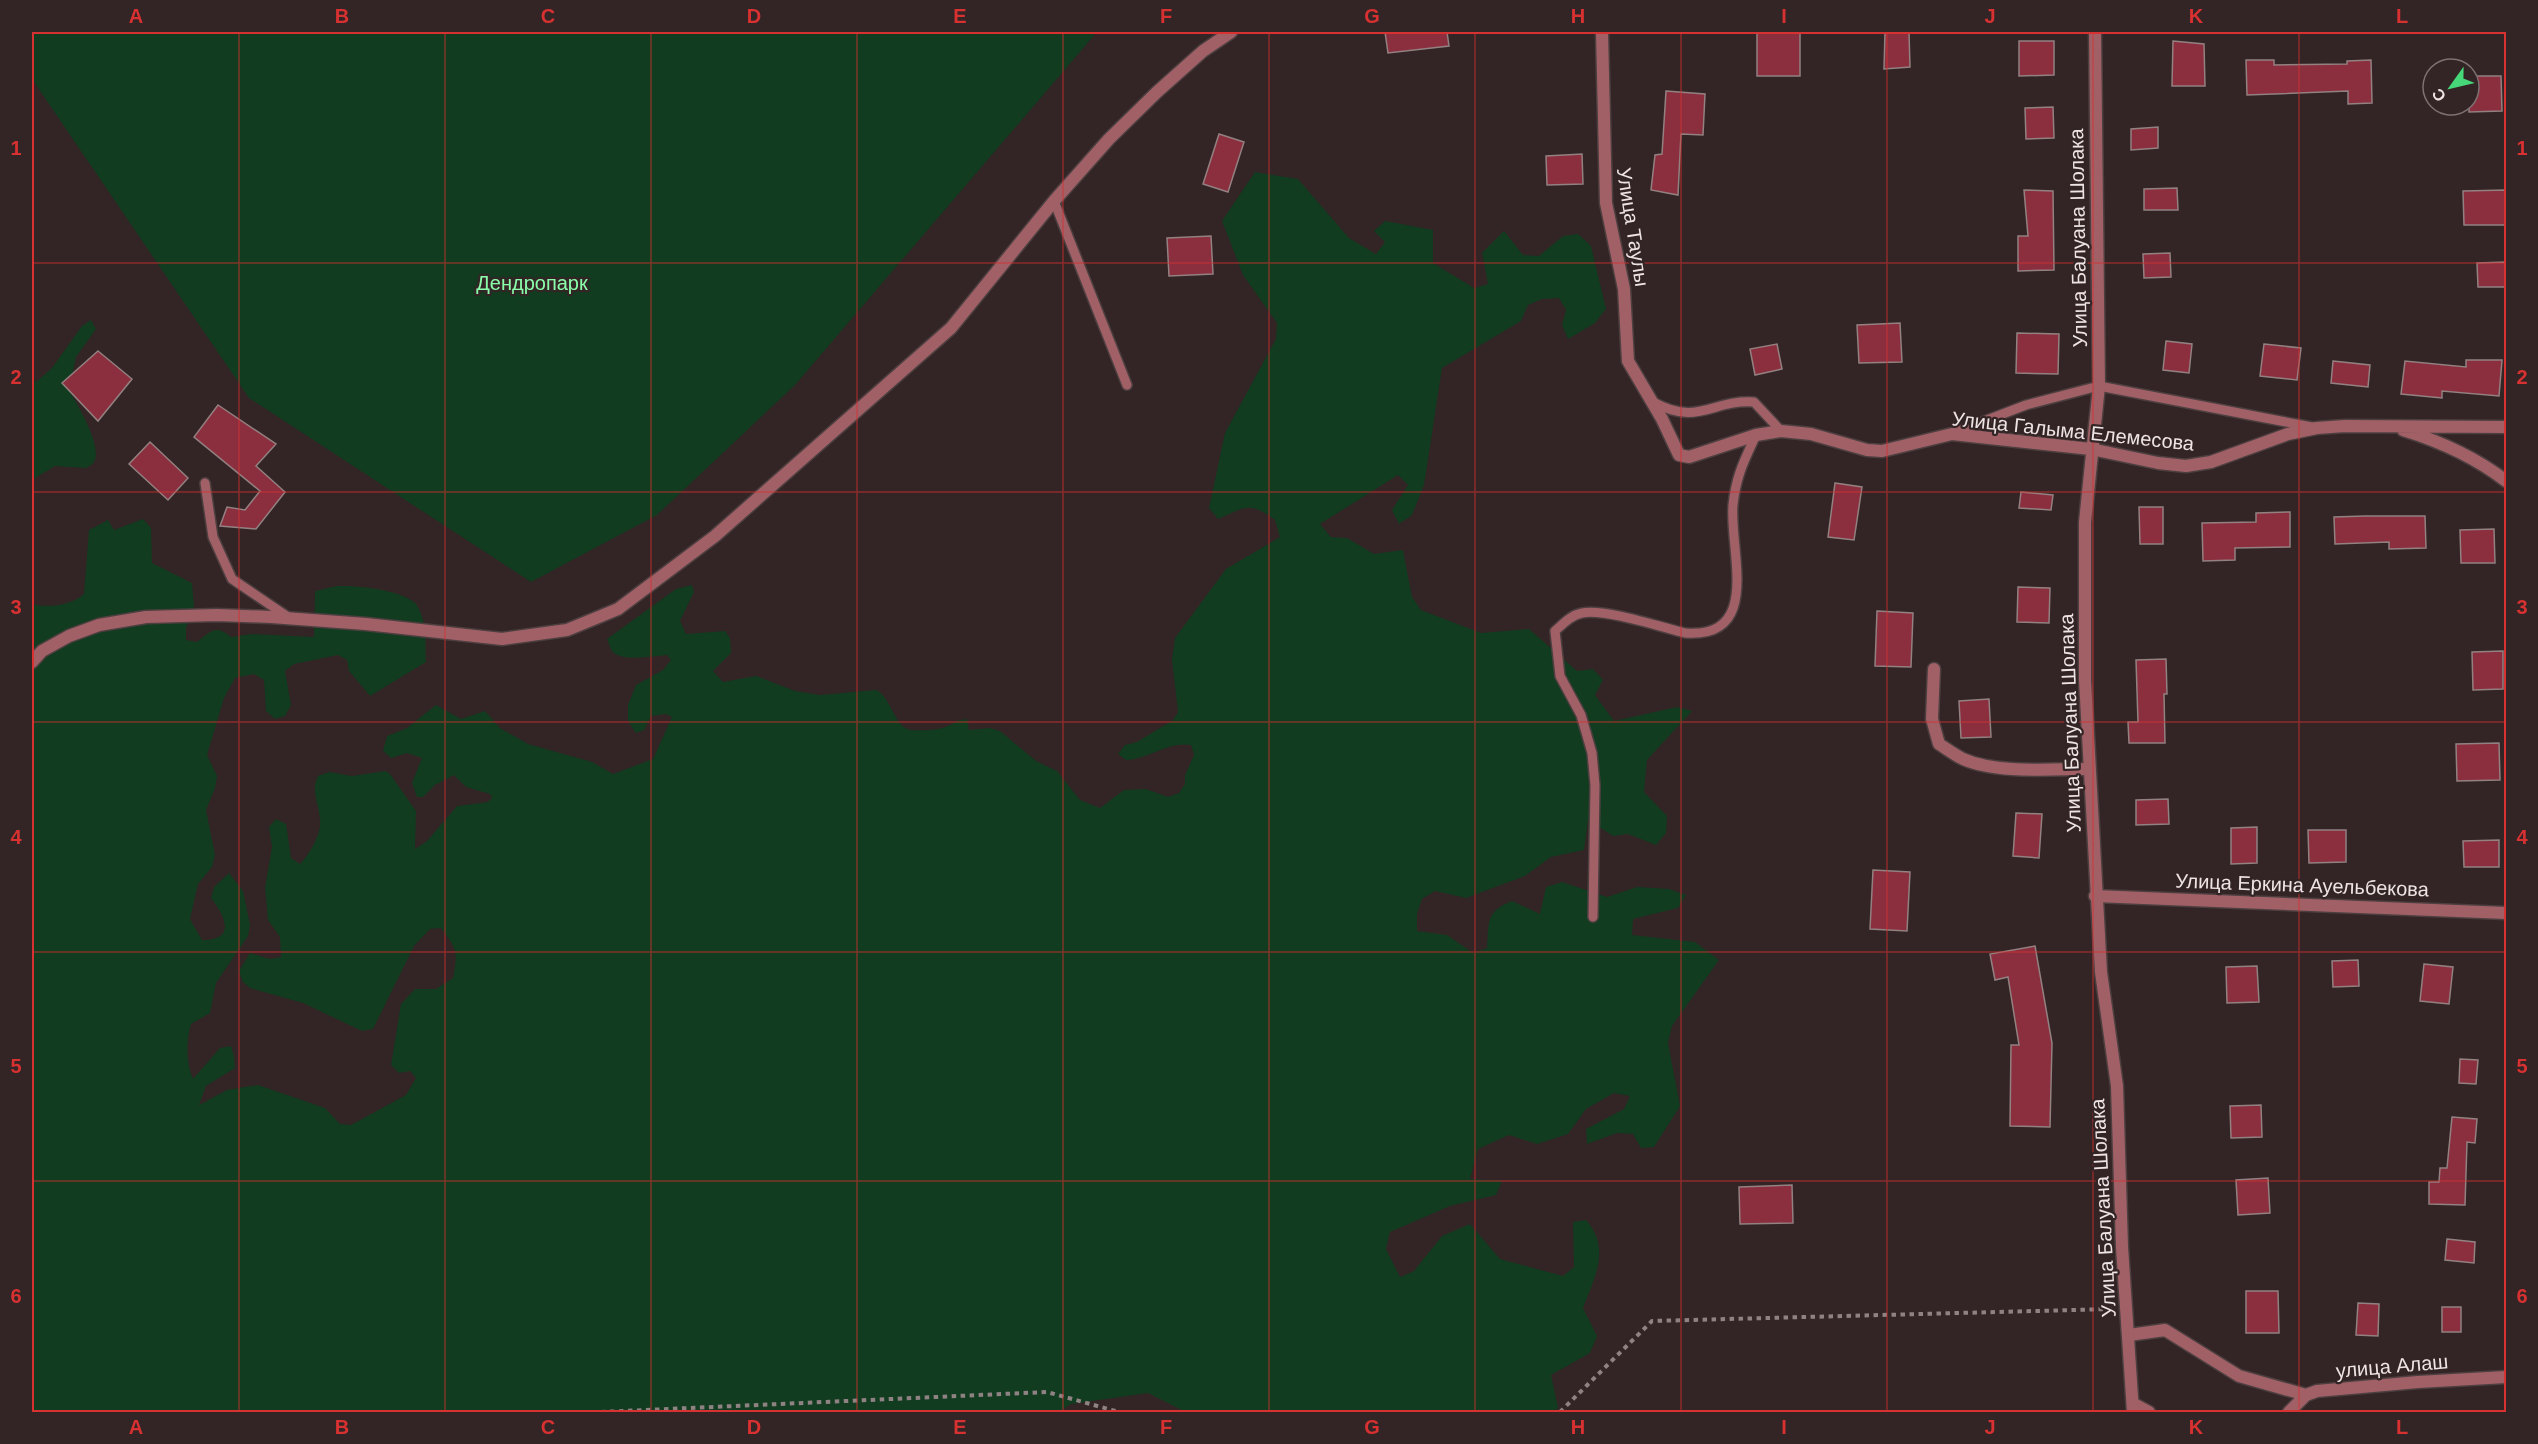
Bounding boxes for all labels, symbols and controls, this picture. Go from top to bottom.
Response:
text: A [129,5,143,27]
text: B [335,5,349,27]
text: C [541,5,555,27]
text: D [747,5,761,27]
text: E [953,5,967,27]
text: F [1160,5,1172,27]
text: G [1364,5,1380,27]
text: H [1571,5,1585,27]
text: I [1781,5,1787,27]
text: J [1984,5,1996,27]
text: K [2189,5,2204,27]
text: L [2396,5,2408,27]
north arrow [2421,57,2481,117]
text: С [2428,85,2449,105]
street label: Улица Балуана Шолака [2065,127,2091,348]
text: 1 [10,137,22,159]
text: 1 [2516,137,2528,159]
street label: Улица Таулы [1613,166,1653,288]
park label: Дендропарк [476,272,588,294]
text: 2 [10,366,22,388]
text: 2 [2516,366,2528,388]
street label: Улица Галыма Елемесова [1951,407,2196,455]
text: 3 [10,596,22,618]
text: 3 [2516,596,2528,618]
street label: Улица Балуана Шолака [2055,612,2085,833]
text: 4 [10,826,22,848]
text: 4 [2516,826,2528,848]
street label: Улица Еркина Ауельбекова [2175,870,2430,900]
text: 5 [10,1055,22,1077]
text: 5 [2516,1055,2528,1077]
street label: Улица Балуана Шолака [2086,1097,2120,1318]
text: 6 [10,1285,22,1307]
text: 6 [2516,1285,2528,1307]
street label: улица Алаш [2335,1350,2449,1382]
text: A [129,1416,143,1438]
text: B [335,1416,349,1438]
text: C [541,1416,555,1438]
text: D [747,1416,761,1438]
text: E [953,1416,967,1438]
text: F [1160,1416,1172,1438]
text: G [1364,1416,1380,1438]
text: H [1571,1416,1585,1438]
text: I [1781,1416,1787,1438]
text: J [1984,1416,1996,1438]
text: K [2189,1416,2204,1438]
text: L [2396,1416,2408,1438]

